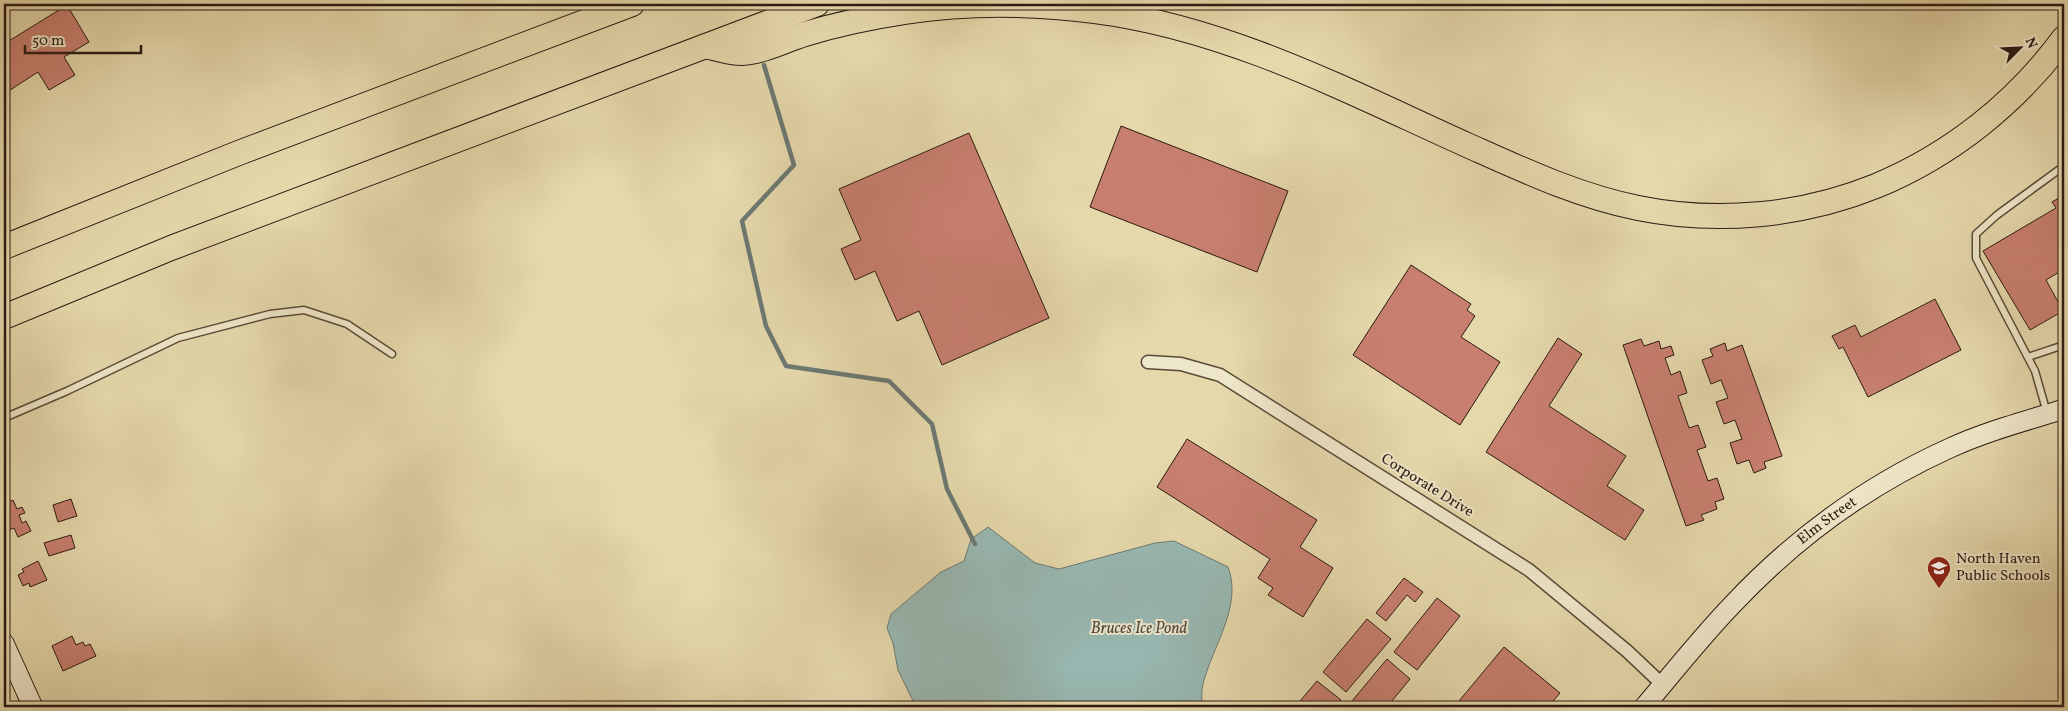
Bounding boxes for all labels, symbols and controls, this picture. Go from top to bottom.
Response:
scale bar [25,22,141,54]
north arrow [1996,22,2046,72]
text: 50 m [32,31,64,52]
text: N [2020,35,2041,52]
street label: Corporate Drive [1376,449,1478,523]
street label: Elm Street [1793,492,1861,550]
place label: North Haven Public Schools [1956,549,2050,587]
school or university icon: North Haven Public Schools [1926,555,1952,589]
water label: Bruces Ice Pond [1091,618,1188,640]

